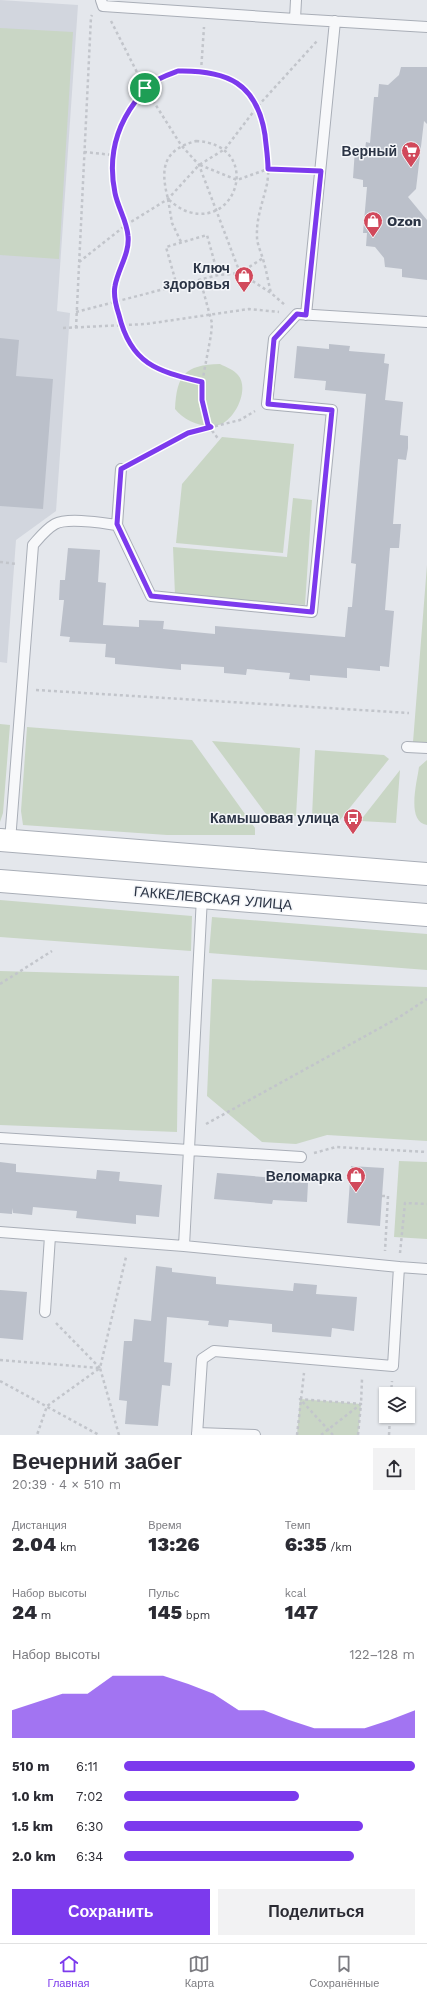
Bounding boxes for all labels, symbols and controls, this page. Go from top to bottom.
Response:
pin [128,71,162,105]
icon: arrive [134,77,156,99]
supermarket icon: Верный [400,140,422,168]
place label: Верный [342,143,397,159]
shop icon: Ozon [362,210,384,238]
place label: Ozon [387,213,422,229]
place label: Ключ здоровья [163,260,230,292]
shop icon: Ключ здоровья [233,265,255,293]
bus stop icon: Камышовая улица [342,807,364,835]
place label: Камышовая улица [210,810,339,826]
street label: ГАККЕЛЕВСКАЯ УЛИЦА [133,883,293,913]
shop icon: Веломарка [345,1165,367,1193]
place label: Веломарка [266,1168,342,1184]
map controls [379,1387,415,1423]
button: layers [379,1387,415,1423]
button: share [373,1448,415,1490]
text: Вечерний забег [12,1449,182,1474]
text: 20:39 · 4 × 510 m [12,1477,121,1492]
text: Дистанция [12,1519,67,1532]
text: Время [148,1519,181,1532]
text: Темп [285,1519,310,1532]
text: 2.04 [12,1532,56,1556]
text: 13:26 [148,1532,200,1556]
text: 6:35 [285,1532,327,1556]
text: km [56,1541,77,1554]
text: /km [327,1541,352,1554]
text: Набор высоты [12,1587,87,1600]
text: Пульс [148,1587,179,1600]
text: kcal [285,1587,306,1600]
text: 24 [12,1600,37,1624]
text: 145 [148,1600,182,1624]
text: 147 [285,1600,318,1624]
text: m [37,1609,51,1622]
text: bpm [182,1609,210,1622]
text: Набор высоты [12,1647,100,1662]
text: 122–128 m [349,1647,415,1662]
text: 510 m [12,1759,50,1774]
text: 6:11 [76,1759,98,1774]
text: 1.0 km [12,1789,54,1804]
text: 7:02 [76,1789,103,1804]
text: 1.5 km [12,1819,53,1834]
text: 6:30 [76,1819,103,1834]
text: 2.0 km [12,1849,56,1864]
text: 6:34 [76,1849,103,1864]
button: Сохранить [12,1889,210,1935]
button: Поделиться [218,1889,415,1935]
tab: Главная [48,1953,89,1990]
tab: Карта [185,1953,214,1990]
tab: Сохранённые [309,1953,379,1990]

